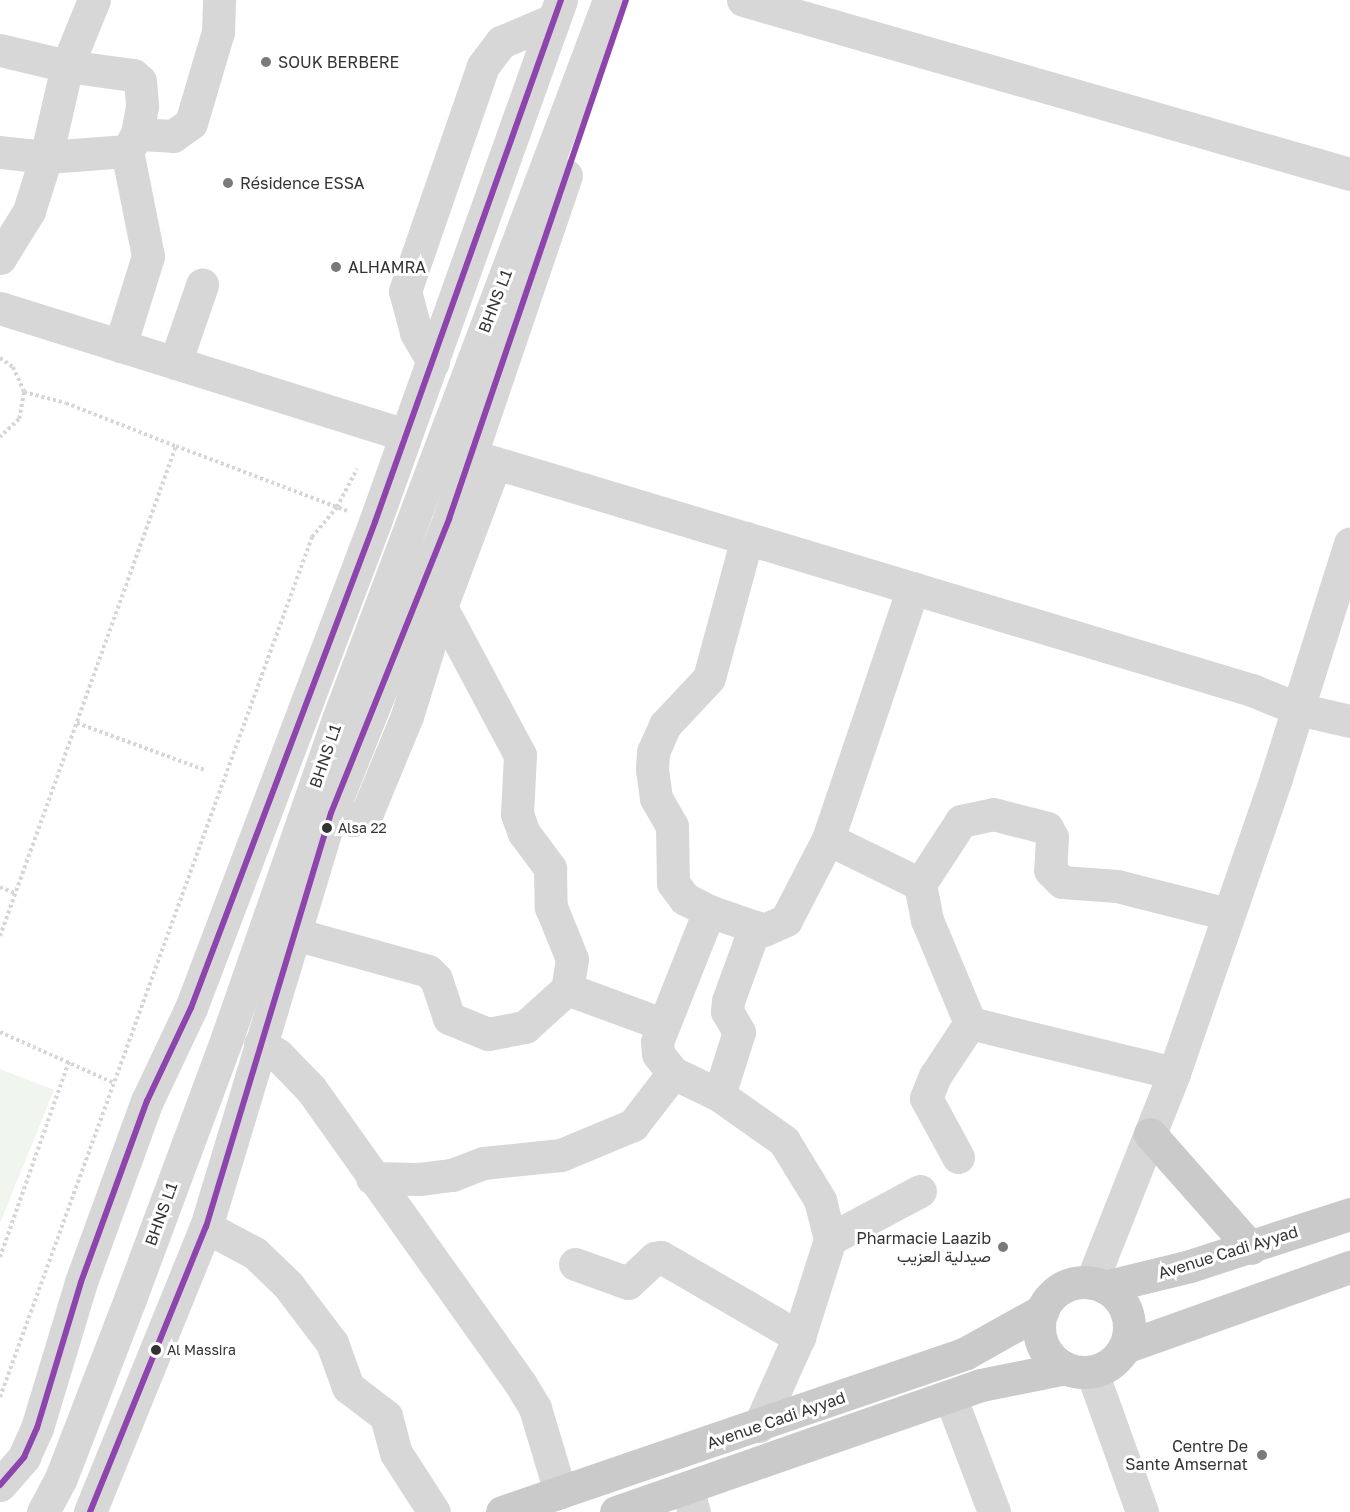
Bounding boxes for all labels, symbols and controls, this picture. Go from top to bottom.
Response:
place label: SOUK BERBERE [278,52,399,72]
marker: SOUK BERBERE [259,55,273,69]
place label: Résidence ESSA [240,173,365,193]
marker: Résidence ESSA [221,176,235,190]
place label: ALHAMRA [348,257,426,277]
marker: ALHAMRA [329,260,343,274]
street label: BHNS L1 [474,267,516,335]
street label: BHNS L1 [305,722,345,790]
place label: Alsa 22 [338,820,387,836]
marker: Alsa 22 [321,822,333,834]
street label: BHNS L1 [141,1180,181,1248]
street label: Avenue Cadi Ayyad [1156,1222,1300,1282]
place label: Pharmacie Laazib صيدلية العزيب [856,1228,991,1266]
marker: Pharmacie Laazib صيدلية العزيب [996,1240,1010,1254]
place label: Al Massira [167,1342,236,1358]
marker: Al Massira [150,1344,162,1356]
street label: Avenue Cadi Ayyad [704,1387,848,1453]
place label: Centre De Sante Amsernat [1125,1436,1248,1474]
marker: Centre De Sante Amsernat [1253,1446,1271,1464]

